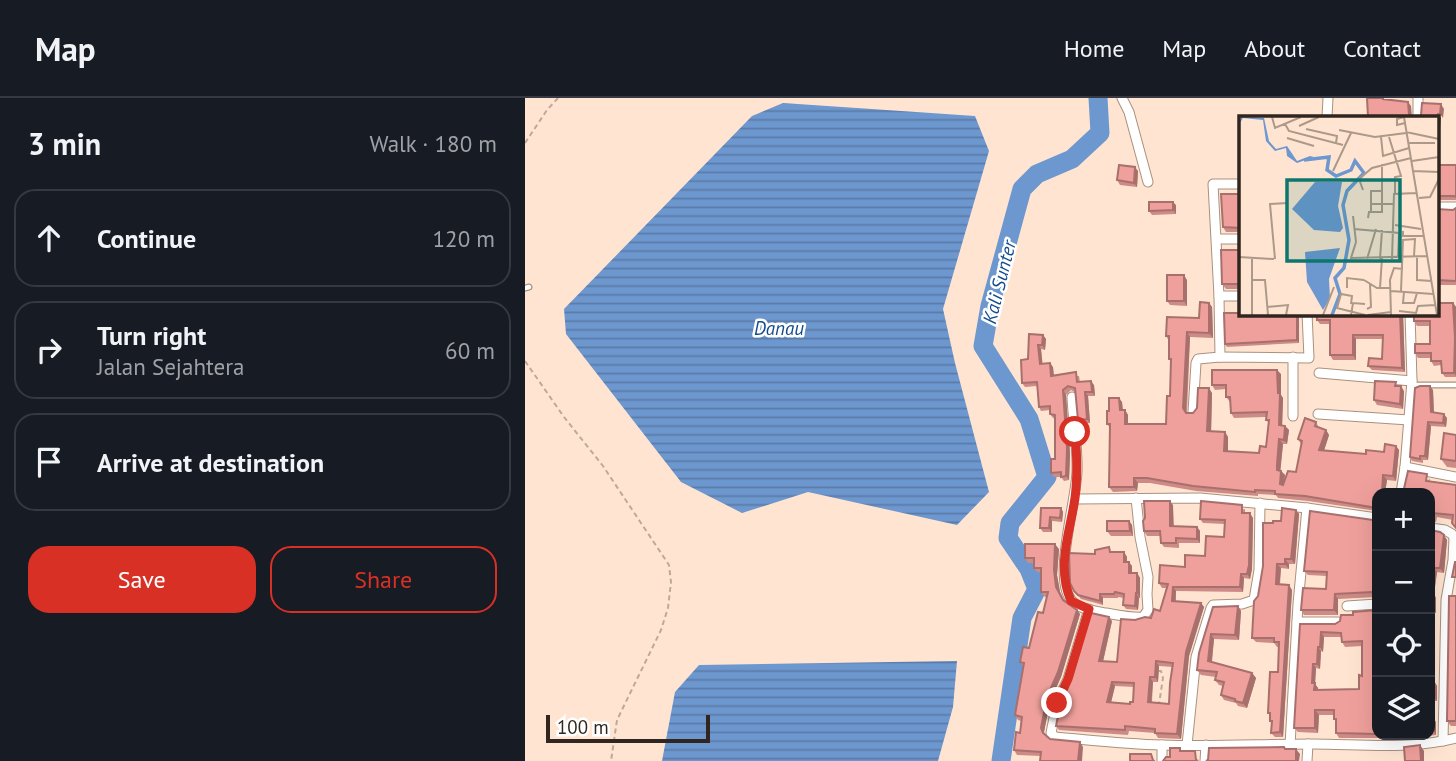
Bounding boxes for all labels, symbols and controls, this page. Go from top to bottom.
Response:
text: Map [35,27,96,70]
text: Home [1064,33,1124,64]
text: Map [1162,33,1206,64]
text: About [1244,33,1305,64]
text: Contact [1343,33,1421,64]
inset map [1239,116,1439,315]
text: 3 min [28,124,101,163]
text: Walk · 180 m [370,129,497,158]
icon: ahead [30,219,68,257]
text: Continue [97,222,196,255]
text: 120 m [433,224,495,253]
water label: Kali Sunter [977,236,1021,326]
water label: Danau [754,316,804,340]
text: Turn right [97,319,206,352]
icon: right [30,331,68,369]
text: 60 m [445,336,495,365]
text: Jalan Sejahtera [97,352,244,381]
route start [1059,416,1090,447]
icon: arrive [30,443,68,481]
text: Arrive at destination [97,446,324,479]
map controls [1372,488,1435,740]
button: + [1372,488,1435,551]
button: Save [28,546,256,613]
button: Share [270,546,497,613]
button: − [1372,551,1435,614]
button: locate [1372,614,1435,677]
button: layers [1372,677,1435,740]
route end [1041,687,1072,718]
scale bar [546,712,711,744]
text: 100 m [557,715,609,739]

